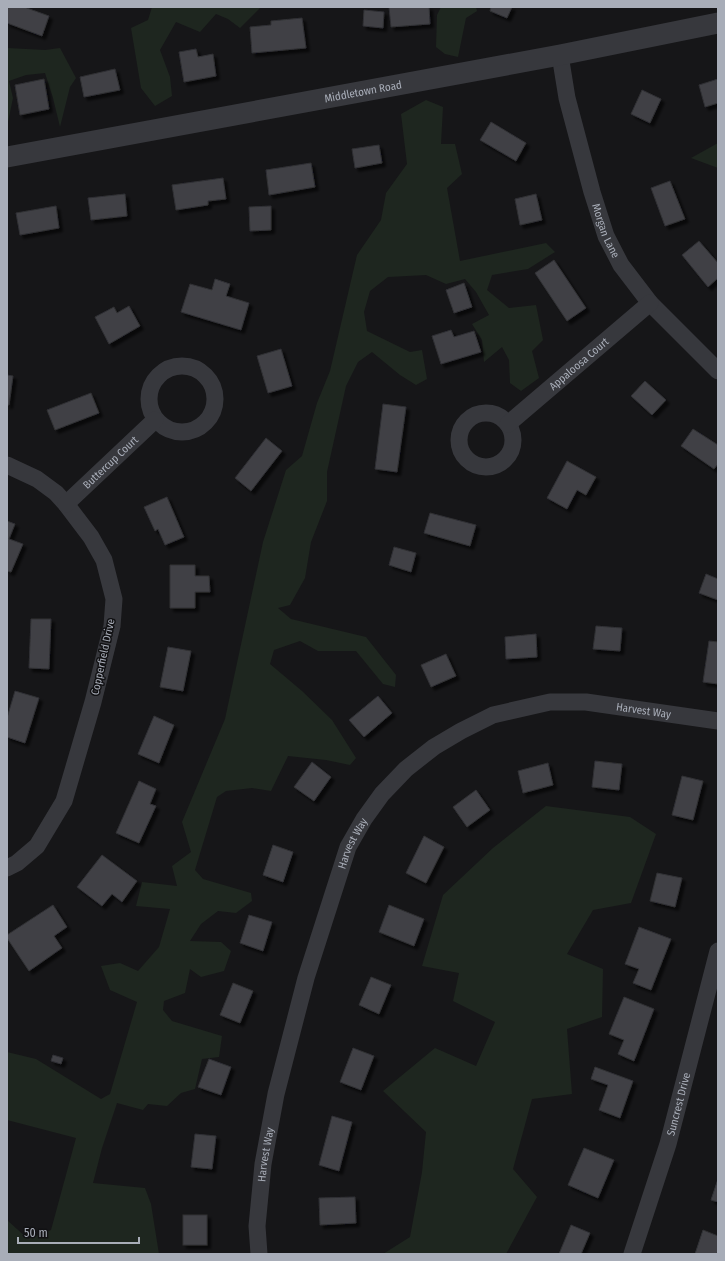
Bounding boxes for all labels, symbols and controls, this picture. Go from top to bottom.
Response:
street label: Middletown Road [323,78,403,105]
street label: Morgan Lane [590,202,623,260]
street label: Appaloosa Court [546,334,612,393]
street label: Buttercup Court [80,433,141,491]
street label: Copperfield Drive [89,618,117,696]
street label: Harvest Way [615,700,672,721]
street label: Harvest Way [335,815,370,870]
street label: Suncrest Drive [664,1071,693,1137]
street label: Harvest Way [255,1126,276,1182]
scale bar [18,1219,139,1245]
text: 50 m [24,1226,48,1240]

